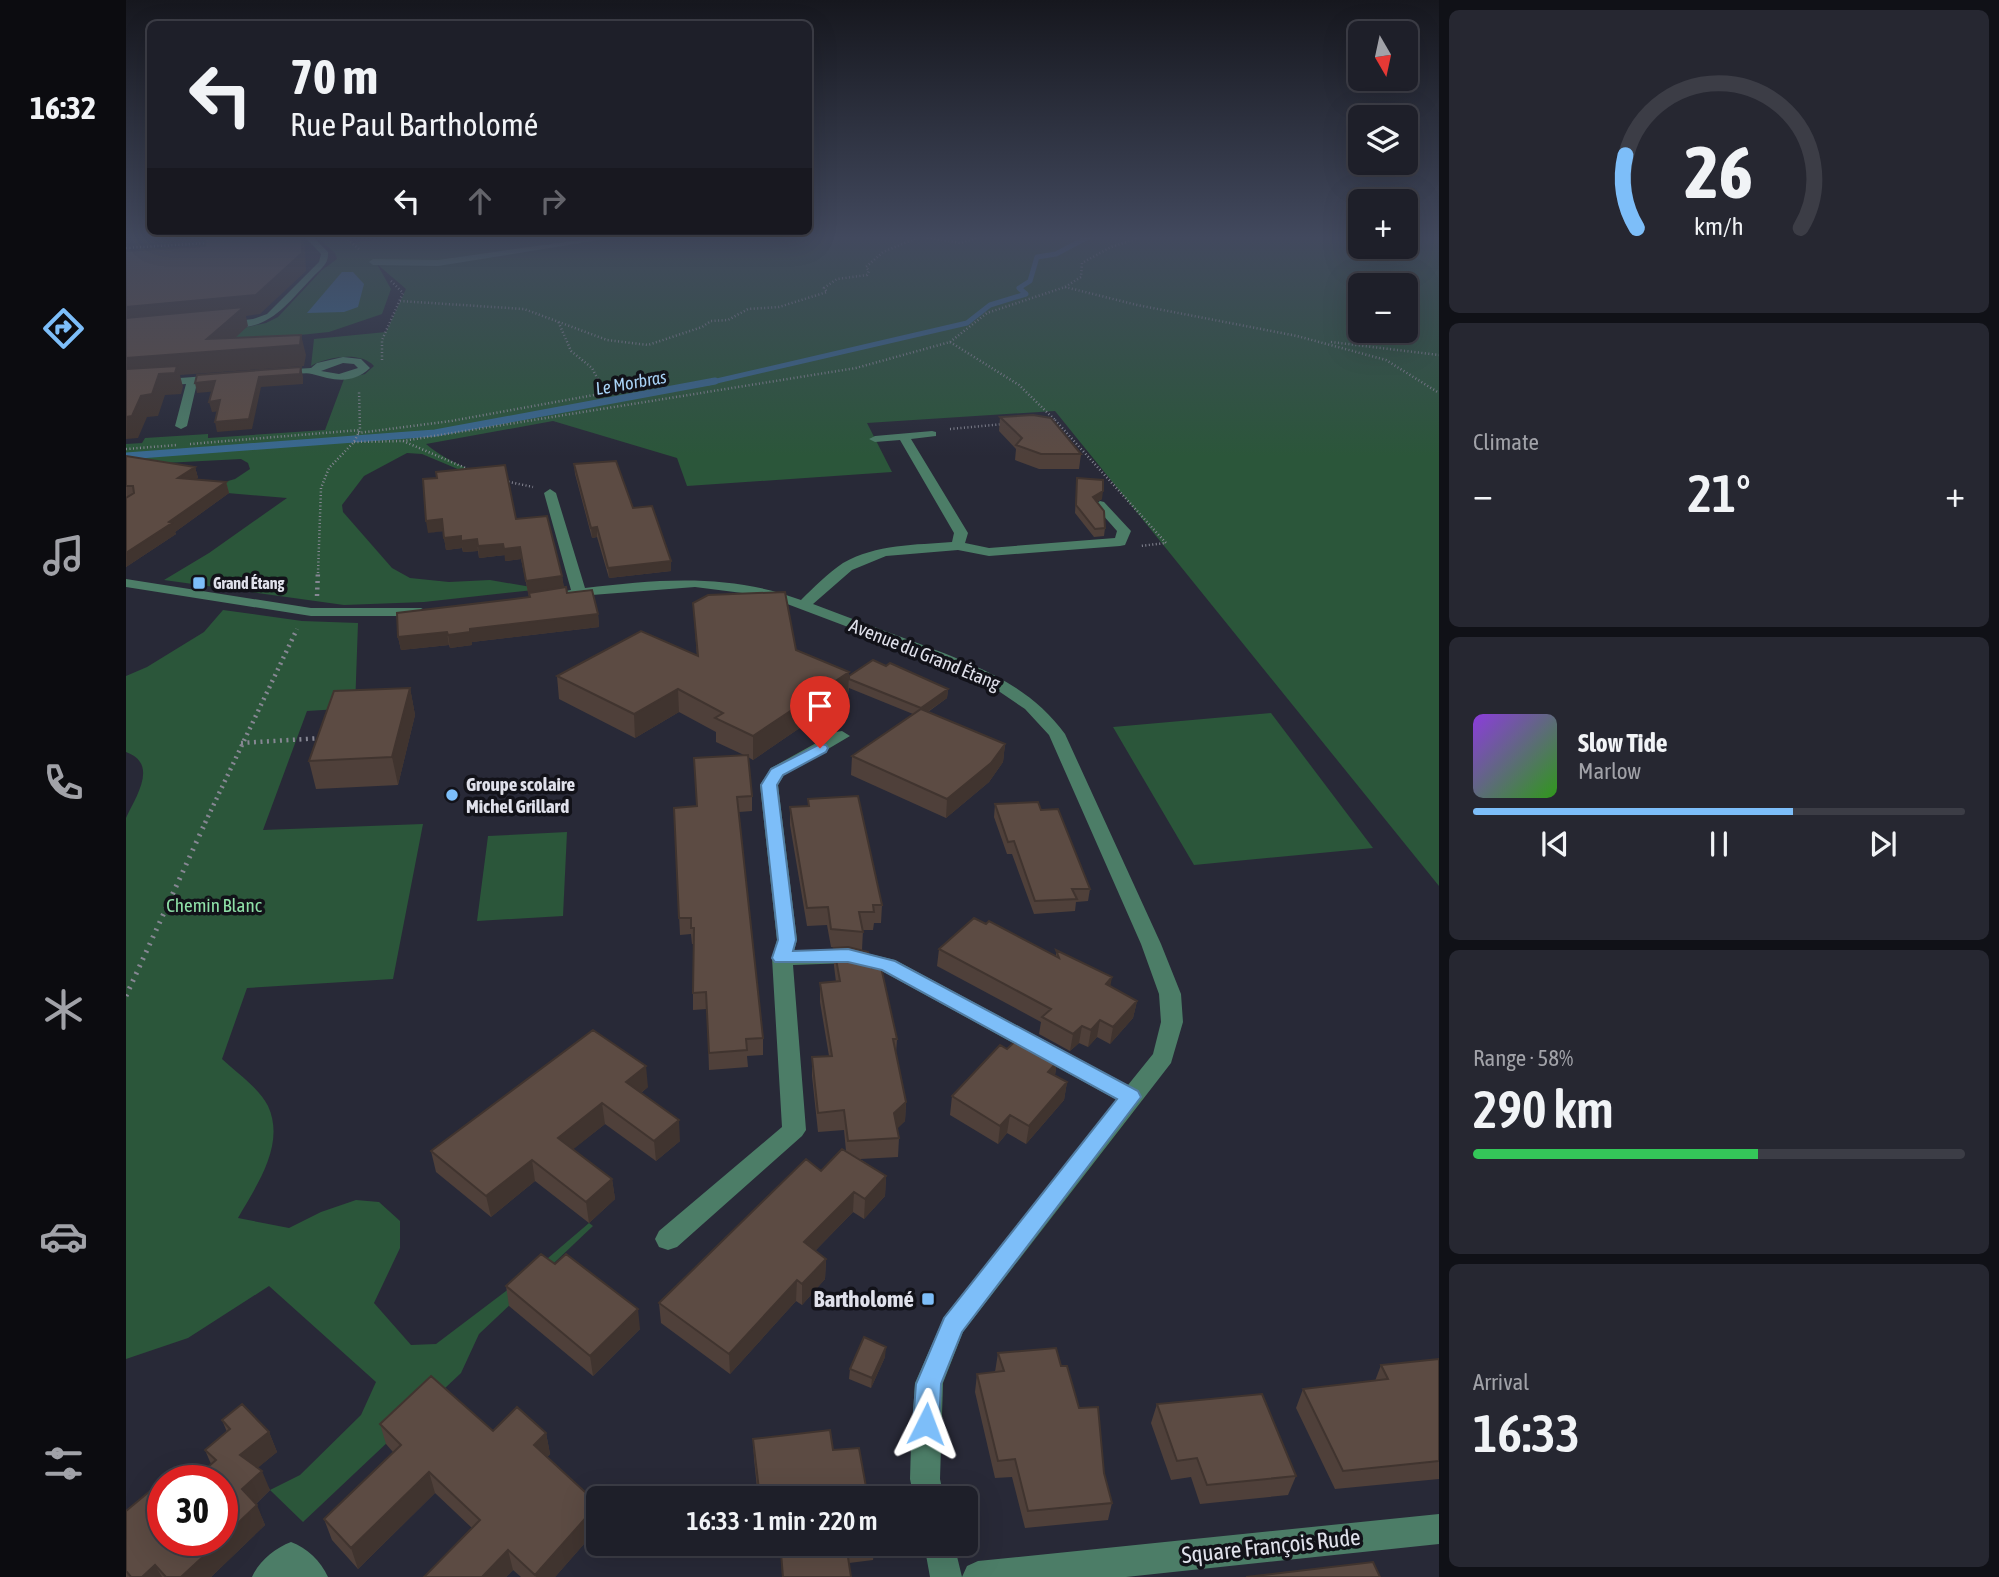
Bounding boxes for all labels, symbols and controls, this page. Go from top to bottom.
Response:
north arrow [1348,21,1418,91]
map controls [1348,21,1418,343]
text: 70 m [290,48,378,104]
icon: left [175,49,266,140]
text: 16:32 [30,89,96,126]
button: layers [1348,105,1418,175]
text: Rue Paul Bartholomé [290,106,538,143]
text: 26 [1685,130,1753,213]
icon: left [388,182,426,220]
icon: ahead [461,182,499,220]
icon: right [534,182,572,220]
button: + [1348,189,1418,259]
text: km/h [1694,212,1744,240]
button: − [1348,273,1418,343]
icon: directions [39,304,88,353]
water label: Le Morbras [594,366,668,399]
text: Climate [1473,429,1539,455]
text: 21° [1687,463,1751,523]
text: − [1473,472,1493,515]
text: + [1945,472,1965,515]
icon: music [39,531,88,580]
place label: Grand Étang [213,574,284,592]
marker: Grand Étang [191,575,207,591]
street label: Avenue du Grand Étang [846,614,1004,695]
pin [790,676,850,748]
icon: arrive [801,687,839,725]
text: Slow Tide [1578,728,1668,758]
icon: phone [39,758,88,807]
text: Marlow [1578,758,1641,784]
place label: Groupe scolaire Michel Grillard [466,773,576,817]
marker: Groupe scolaire Michel Grillard [444,787,460,803]
icon: previous [1536,825,1574,863]
icon: pause [1700,825,1738,863]
icon: next [1864,825,1902,863]
park label: Chemin Blanc [166,894,263,916]
icon: climate [39,985,88,1034]
text: Range · 58% [1473,1045,1573,1071]
text: 290 km [1473,1079,1614,1139]
icon: car [39,1212,88,1261]
place label: Bartholomé [814,1286,914,1312]
marker: Bartholomé [920,1291,936,1307]
text: Arrival [1473,1369,1529,1395]
position arrow [889,1387,963,1461]
text: 16:33 [1473,1403,1580,1463]
icon: filters [39,1439,88,1488]
speed limit sign: 30 [147,1465,238,1556]
text: 16:33 · 1 min · 220 m [687,1506,877,1536]
street label: Square François Rude [1180,1524,1362,1568]

